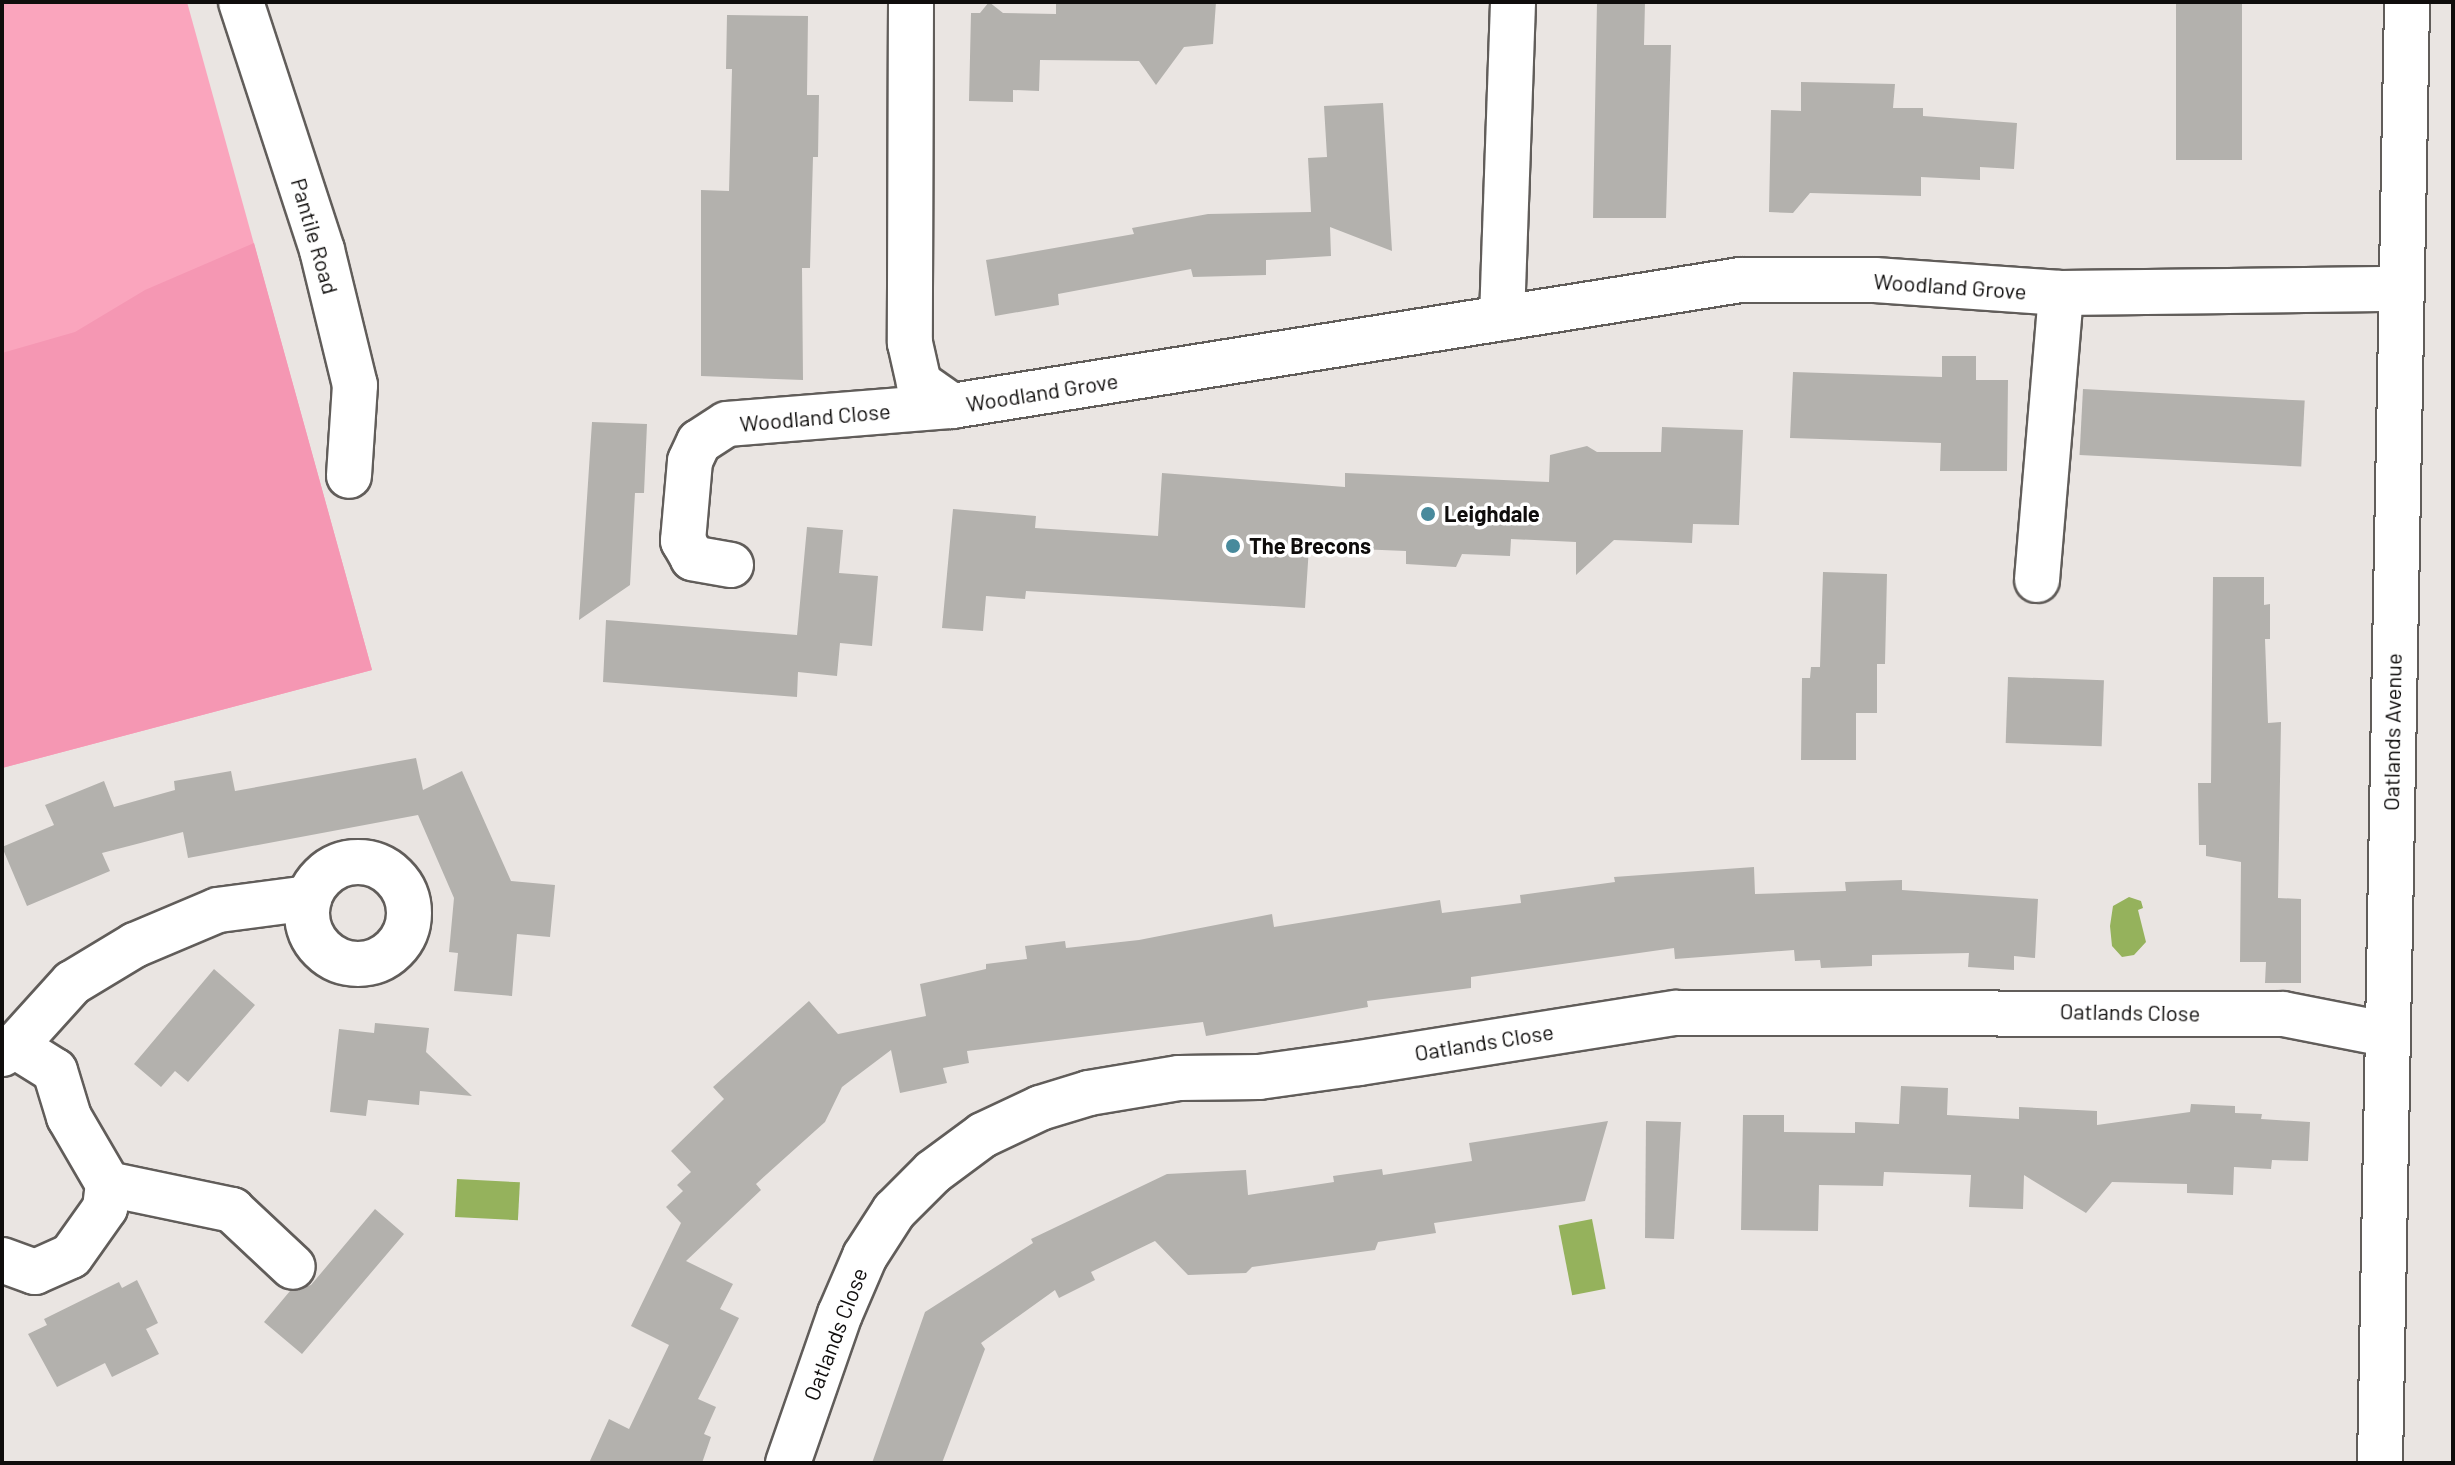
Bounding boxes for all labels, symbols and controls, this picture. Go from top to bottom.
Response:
street label: Pantile Road [286,175,344,297]
street label: Woodland Grove [1873,267,2027,305]
street label: Woodland Grove [964,367,1120,417]
street label: Woodland Close [738,397,892,437]
place label: Leighdale [1444,501,1540,527]
marker: Leighdale [1419,505,1437,523]
place label: The Brecons [1249,533,1371,559]
marker: The Brecons [1224,537,1242,555]
street label: Oatlands Avenue [2377,653,2407,811]
street label: Oatlands Close [2060,998,2200,1026]
street label: Oatlands Close [1413,1018,1555,1066]
street label: Oatlands Close [798,1264,872,1404]

